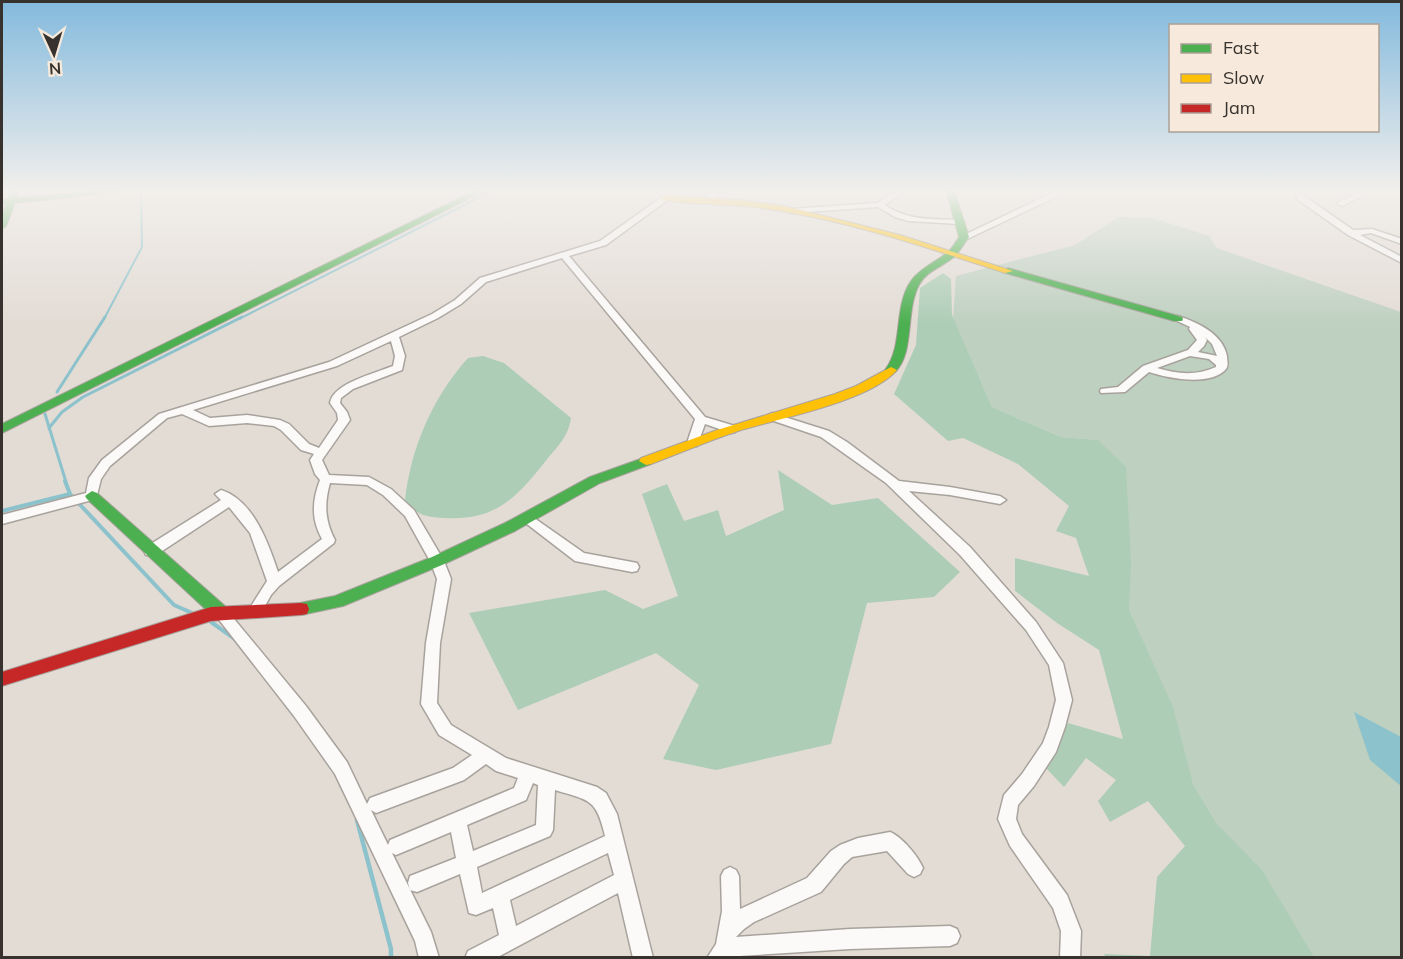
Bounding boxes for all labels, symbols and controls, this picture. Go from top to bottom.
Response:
north arrow [24,24,84,84]
legend [1169,24,1379,132]
text: Fast [1223,36,1259,59]
text: N [48,59,62,79]
text: Slow [1223,66,1265,89]
text: Jam [1223,96,1256,119]

